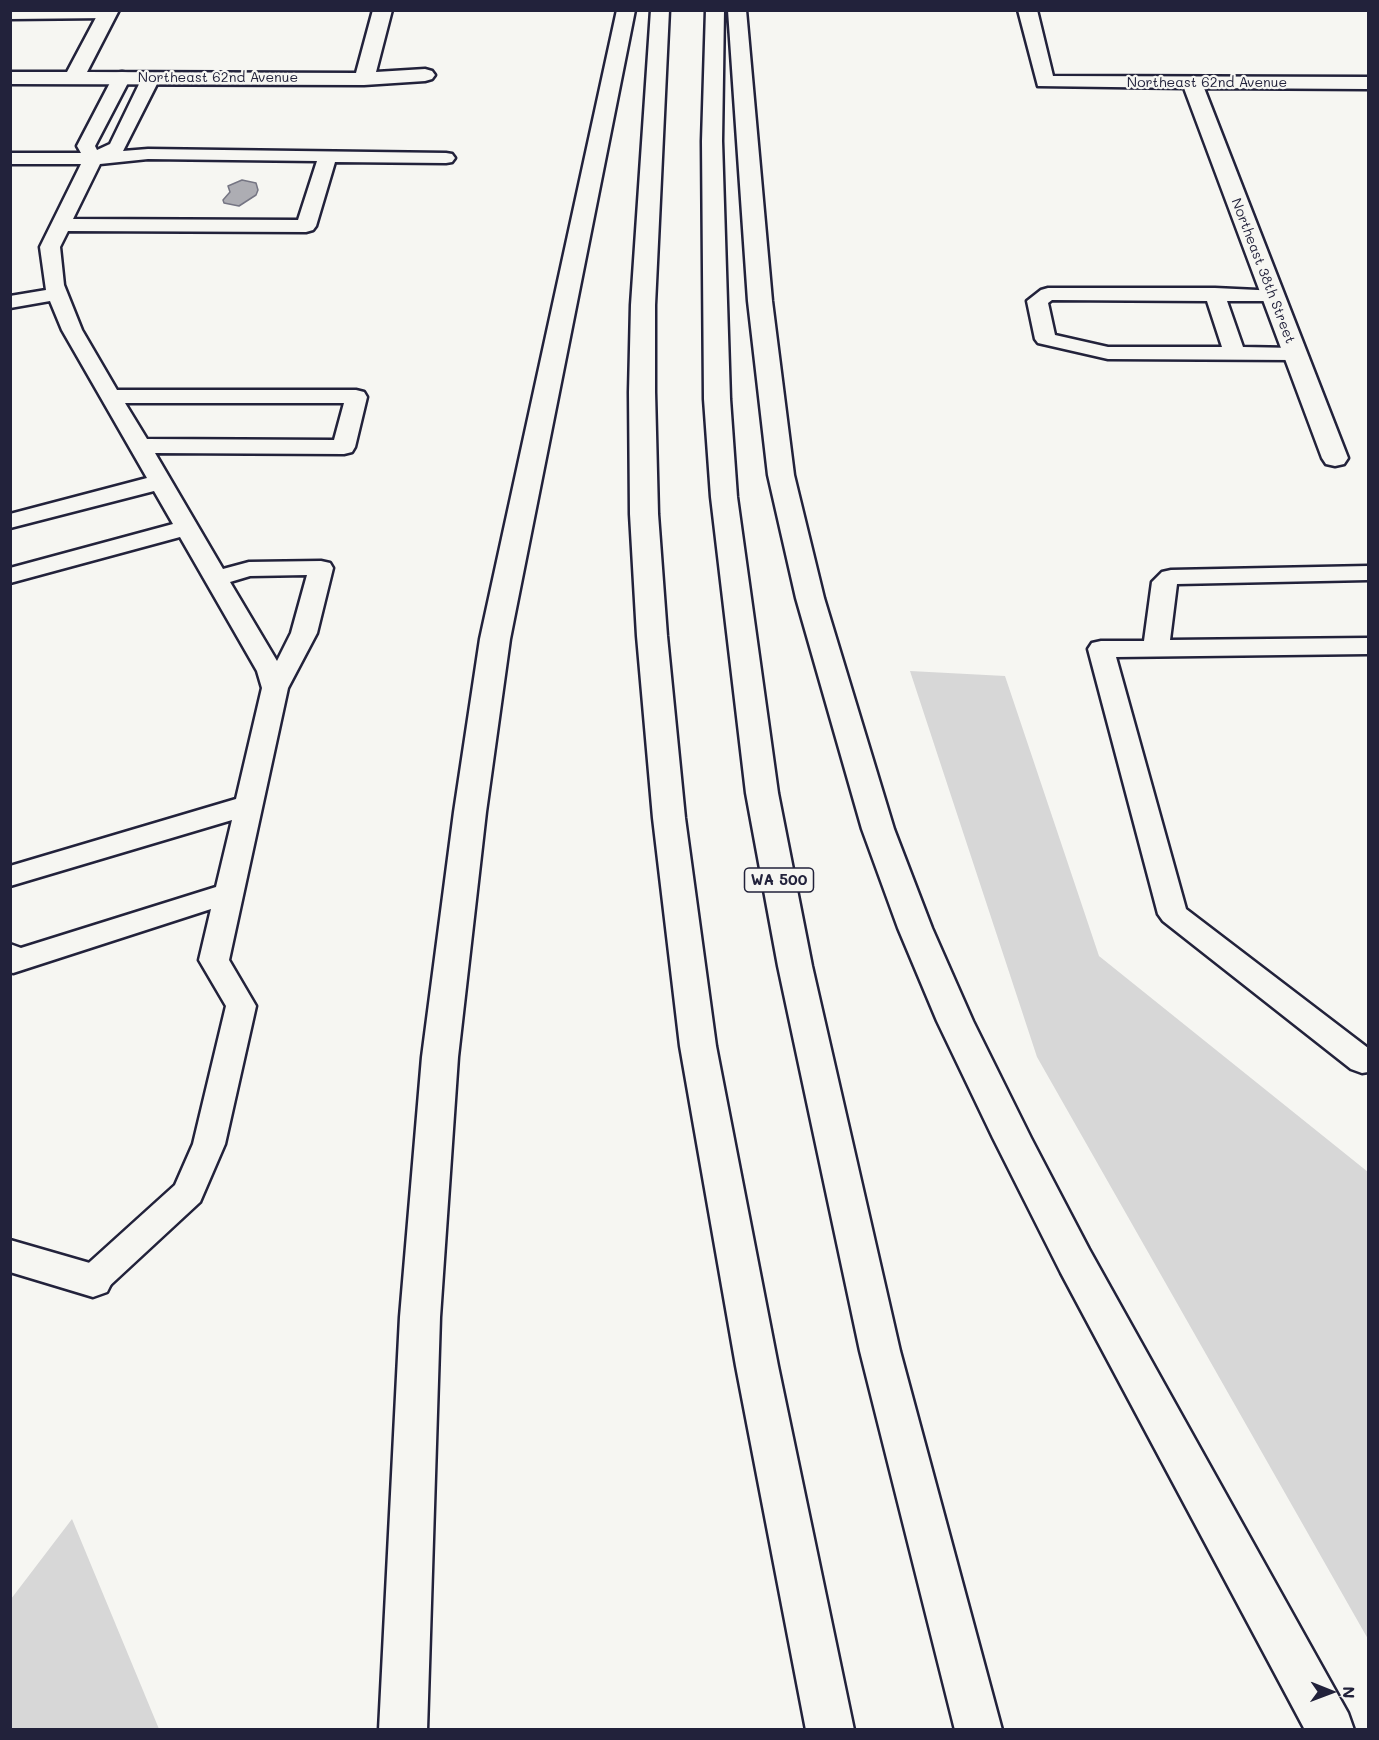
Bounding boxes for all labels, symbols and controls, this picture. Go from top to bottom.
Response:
street label: Northeast 62nd Avenue [138,70,298,86]
street label: Northeast 62nd Avenue [1127,75,1287,91]
street label: Northeast 38th Street [1228,196,1298,346]
road number: WA 500 [744,868,814,892]
north arrow [1301,1662,1361,1722]
text: N [1339,1686,1360,1699]

